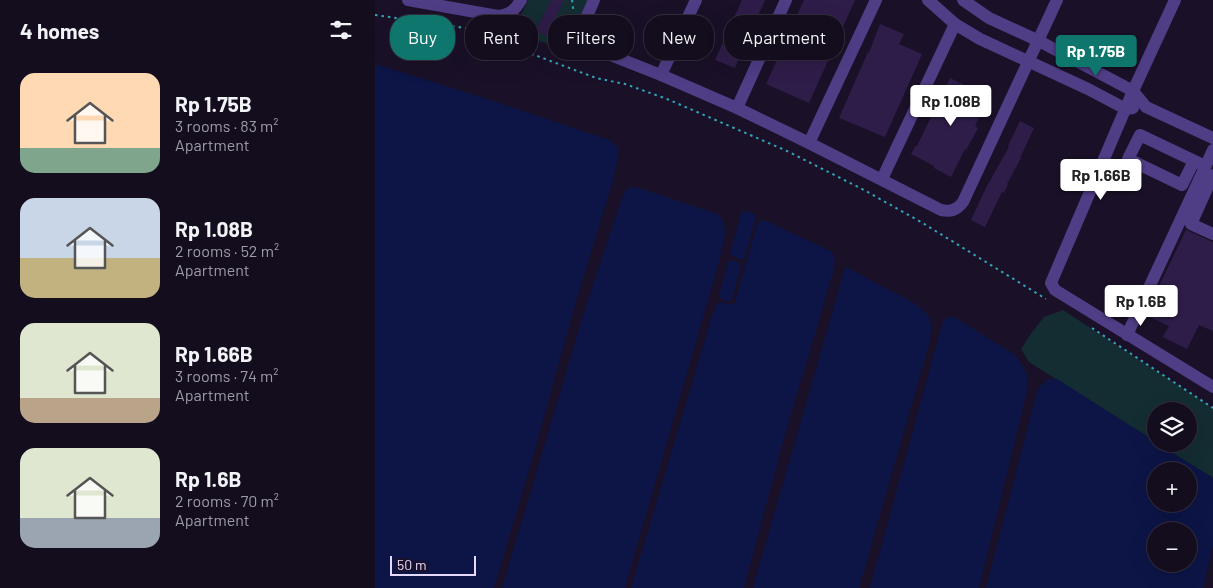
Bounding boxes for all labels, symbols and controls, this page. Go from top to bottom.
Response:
chip: Buy [390,15,455,60]
chip: Rent [465,15,538,60]
chip: Filters [548,15,634,60]
chip: New [644,15,714,60]
chip: Apartment [724,15,844,60]
icon: filters [327,16,355,44]
text: 4 homes [20,18,99,43]
pin: Rp 1.75B [1044,34,1148,77]
text: Rp 1.75B [1067,41,1125,60]
pin: Rp 1.08B [899,84,1003,127]
text: Rp 1.75B [175,91,252,116]
text: Rp 1.08B [921,91,981,110]
icon: home [60,93,120,153]
text: 3 rooms · 83 m² [175,116,279,135]
text: Apartment [175,135,250,154]
pin: Rp 1.66B [1049,158,1153,201]
text: Rp 1.66B [1071,165,1131,184]
text: Rp 1.08B [175,216,253,241]
icon: home [60,218,120,278]
text: 2 rooms · 52 m² [175,241,279,260]
text: Apartment [175,260,250,279]
pin: Rp 1.6B [1095,284,1187,327]
text: Rp 1.6B [1116,291,1166,310]
text: Rp 1.66B [175,341,253,366]
icon: home [60,343,120,403]
text: 3 rooms · 74 m² [175,366,278,385]
text: Apartment [175,385,250,404]
map controls [1147,402,1197,572]
button: layers [1147,402,1197,452]
button: + [1147,462,1197,512]
text: Rp 1.6B [175,466,241,491]
icon: home [60,468,120,528]
text: 2 rooms · 70 m² [175,491,279,510]
text: Apartment [175,510,250,529]
button: − [1147,522,1197,572]
scale bar [390,553,476,576]
text: 50 m [397,556,426,573]

